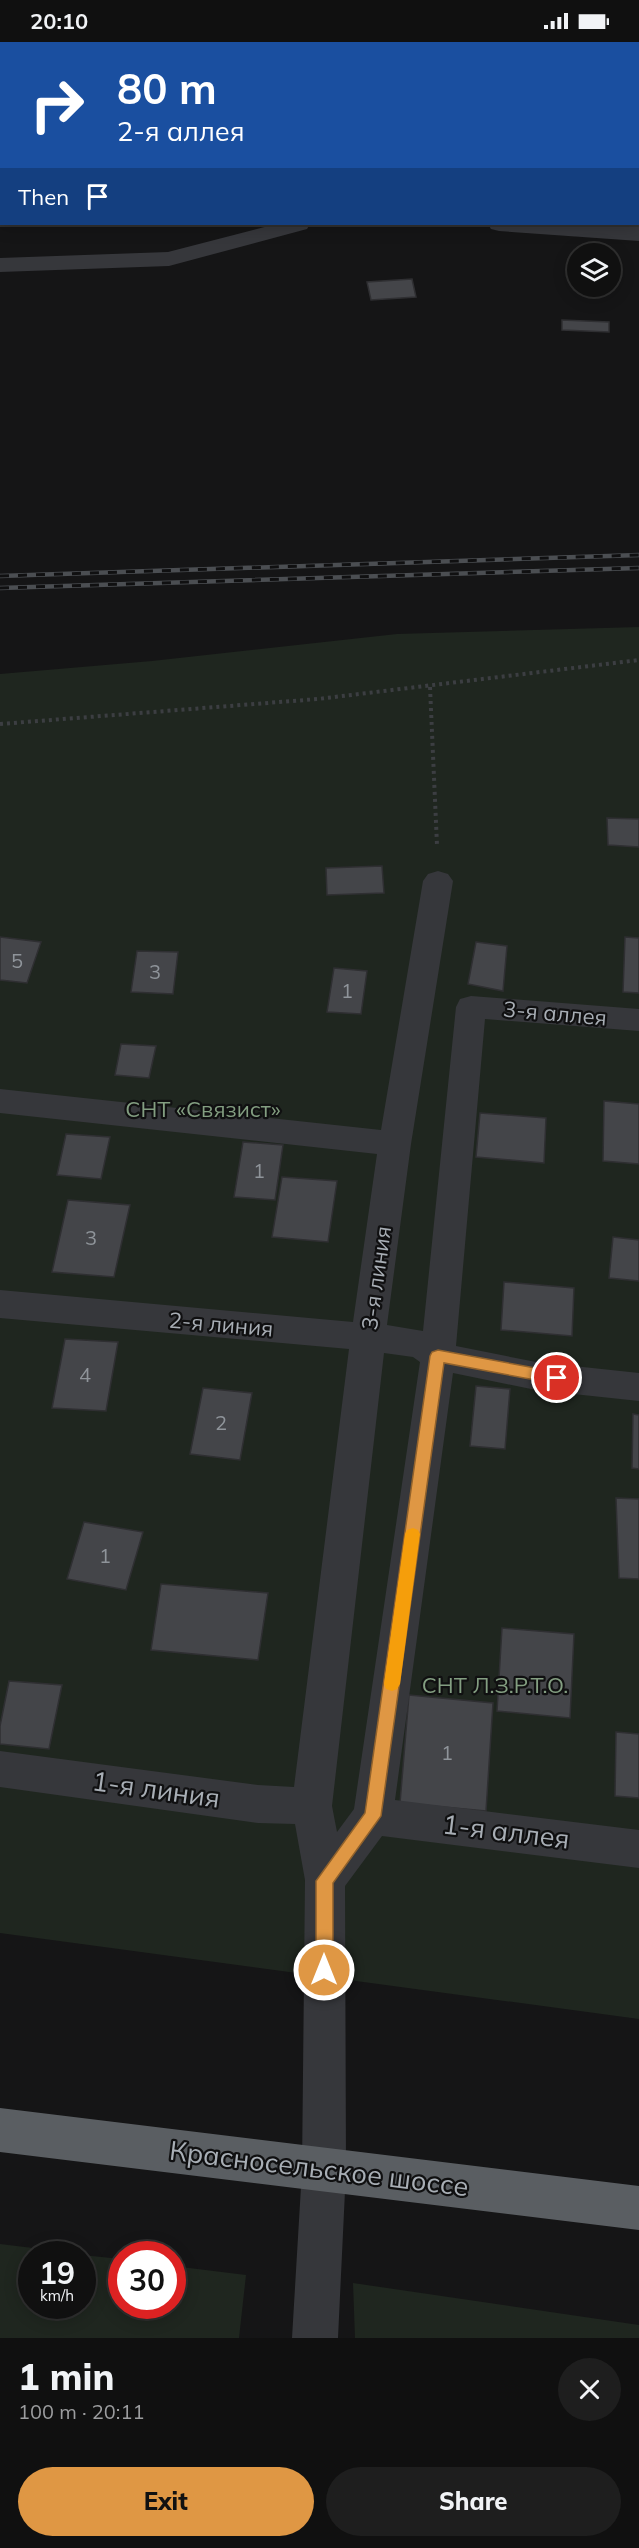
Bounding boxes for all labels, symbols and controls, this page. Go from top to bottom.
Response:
text: 20:10 [30,7,88,35]
text: 80 m [117,62,217,115]
icon: right [18,66,96,144]
text: 2-я аллея [117,114,245,148]
icon: arrive [81,180,114,213]
text: Then [18,183,69,211]
map controls [567,243,621,297]
button: layers [567,243,621,297]
house number: 5 [11,948,23,973]
house number: 3 [149,959,161,984]
house number: 1 [341,978,353,1003]
street label: 3-я аллея [502,995,608,1031]
park label: СНТ «Связист» [125,1095,281,1123]
house number: 1 [253,1158,265,1183]
street label: 3-я линия [355,1224,397,1332]
house number: 3 [85,1225,97,1250]
street label: 2-я линия [168,1305,274,1343]
pin [531,1352,582,1403]
icon: arrive [540,1361,573,1394]
house number: 4 [79,1362,91,1387]
house number: 2 [215,1410,227,1435]
house number: 1 [99,1543,111,1568]
park label: СНТ Л.З.Р.Т.О. [422,1671,568,1699]
house number: 1 [441,1740,453,1765]
street label: 1-я линия [90,1763,222,1815]
street label: 1-я аллея [441,1806,572,1856]
position arrow [292,1938,356,2002]
street label: Красносельское шоссе [168,2133,471,2203]
speed limit sign: 30 [108,2241,186,2319]
text: 19 [39,2254,75,2292]
text: km/h [40,2286,74,2305]
text: 1 min [18,2354,114,2399]
button: close [558,2358,621,2421]
text: 100 m · 20:11 [18,2399,144,2424]
button: Exit [18,2467,314,2536]
button: Share [326,2467,621,2536]

